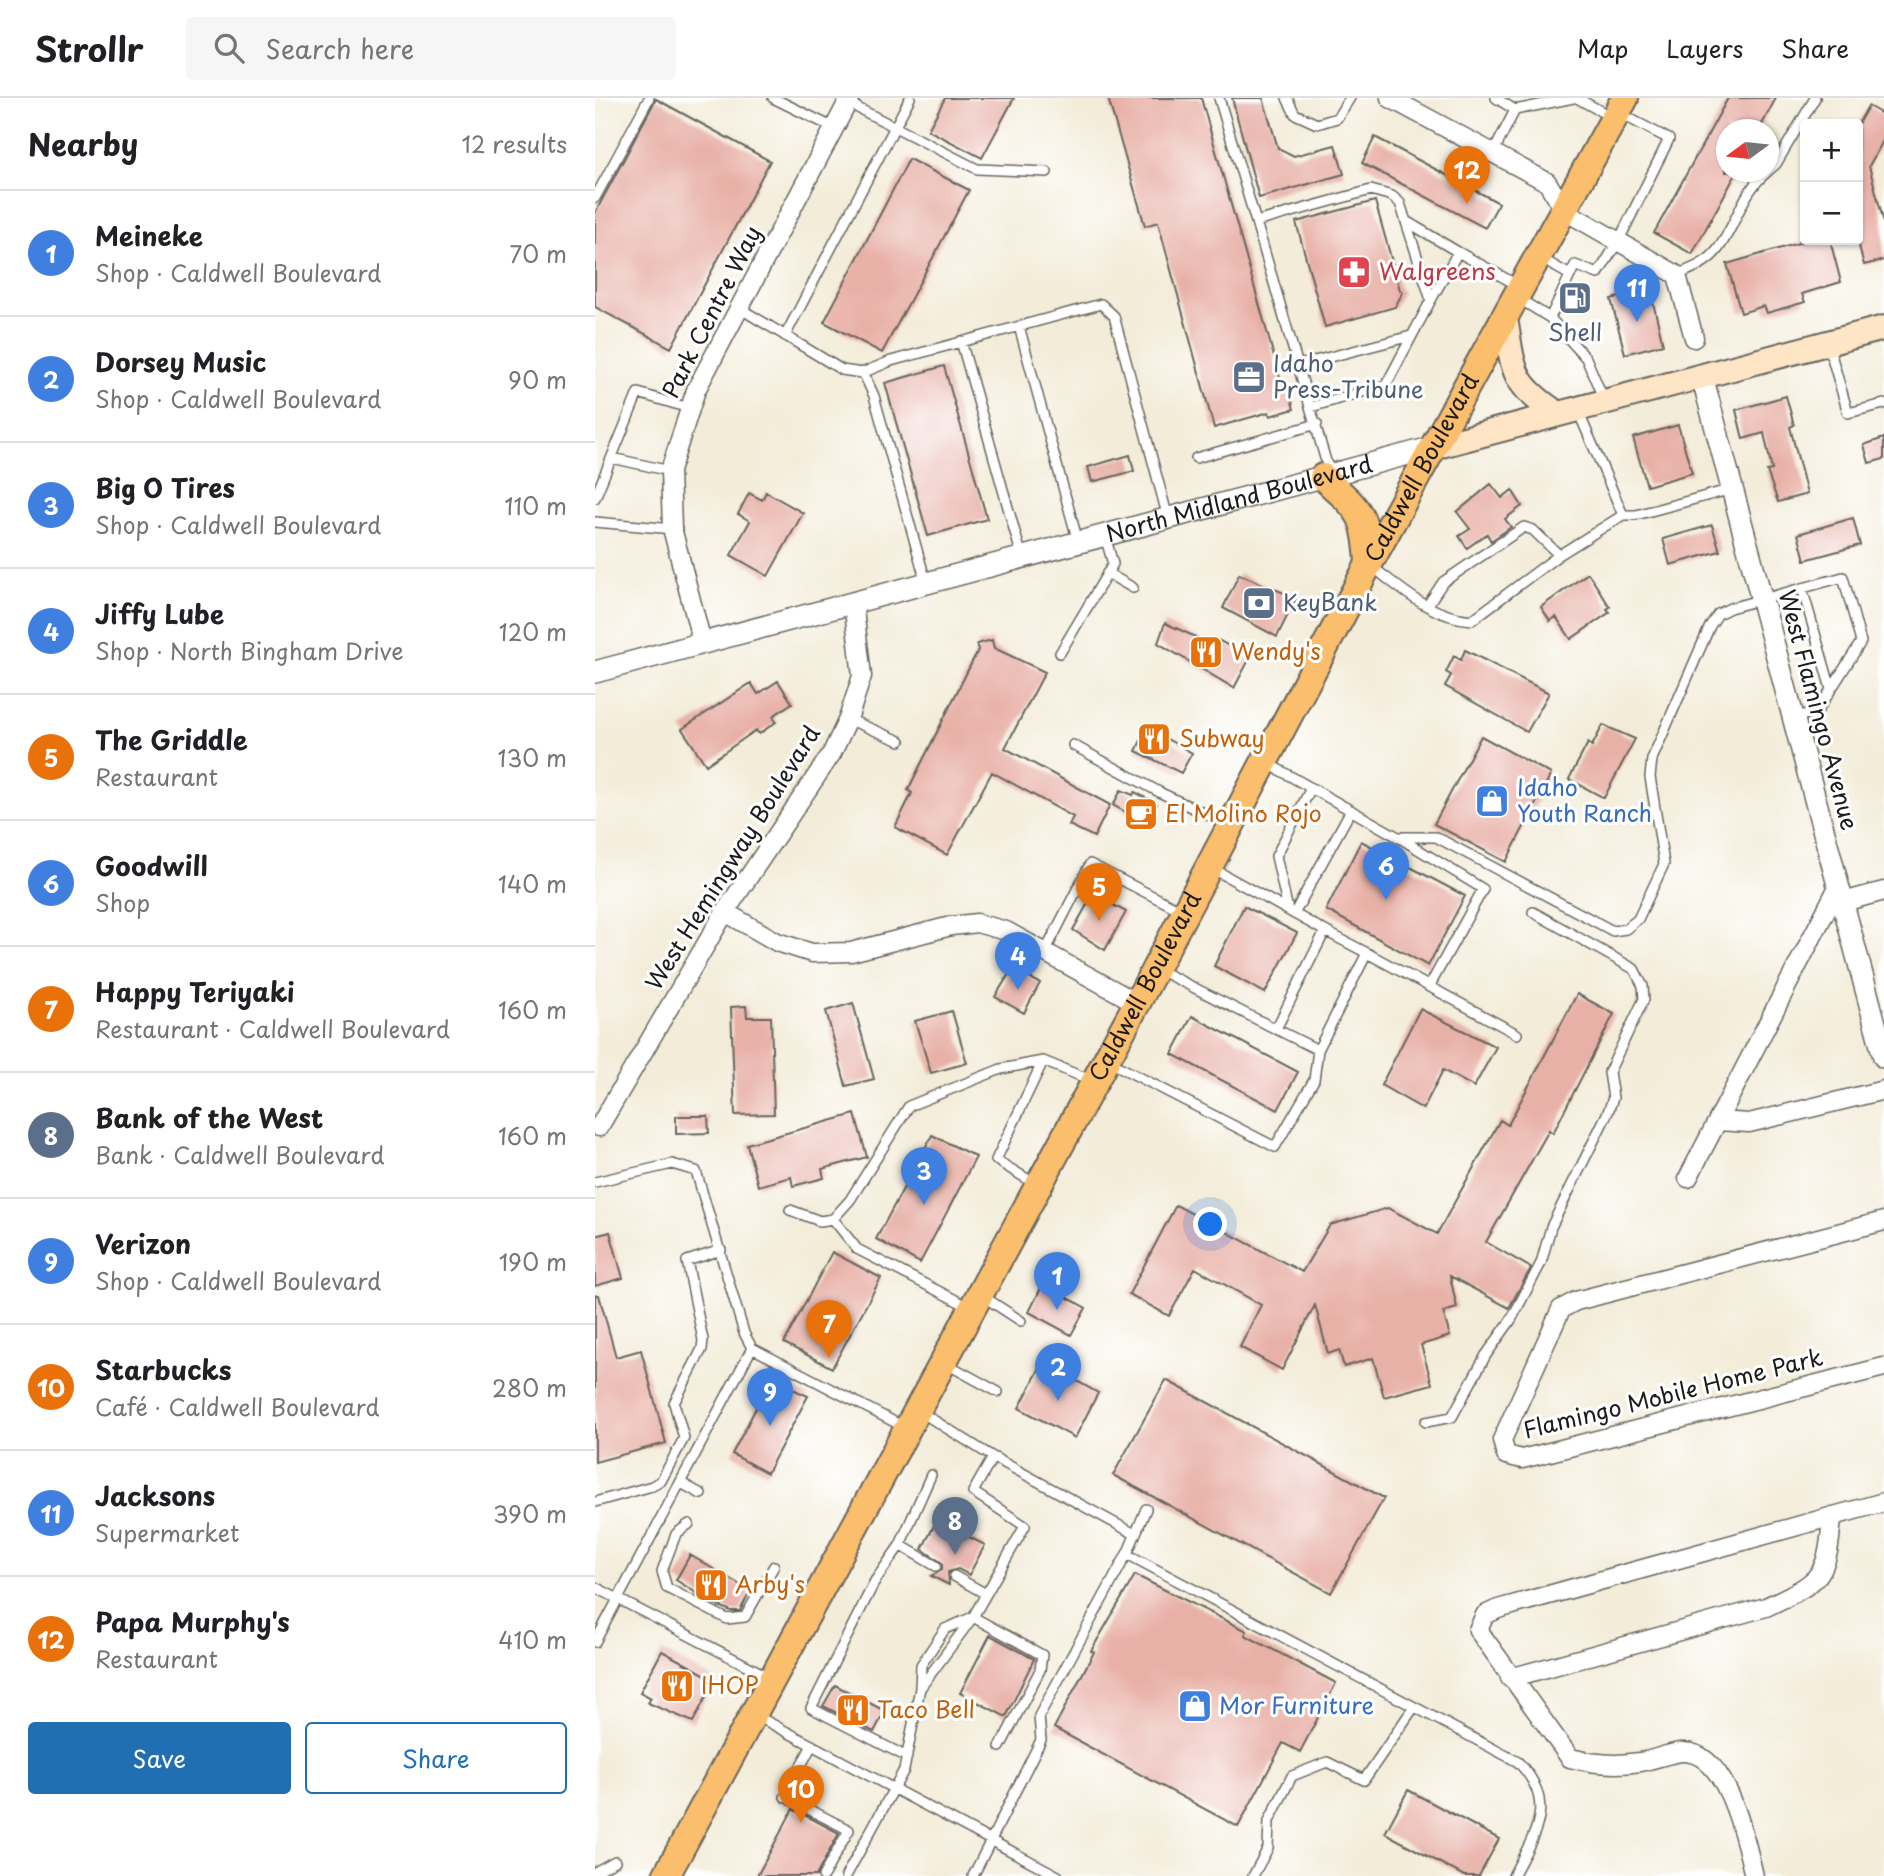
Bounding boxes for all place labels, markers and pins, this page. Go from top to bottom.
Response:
pin: 12 [1444,146,1490,204]
pharmacy icon: Walgreens [1335,253,1373,291]
place label: Walgreens [1379,253,1496,288]
pin: 11 [1614,264,1660,322]
fuel station icon: Shell [1556,279,1594,317]
place label: Shell [1548,314,1602,349]
place label: Idaho Press-Tribune [1273,345,1424,406]
office icon: Idaho Press-Tribune [1230,358,1268,396]
bank icon: KeyBank [1240,584,1278,622]
place label: KeyBank [1283,584,1377,619]
restaurant icon: Wendy's [1187,633,1225,671]
place label: Wendy's [1231,633,1321,668]
restaurant icon: Subway [1135,720,1173,758]
place label: Subway [1179,720,1264,755]
place label: Idaho Youth Ranch [1517,769,1652,830]
shop icon: Idaho Youth Ranch [1473,782,1511,820]
cafe icon: El Molino Rojo [1122,795,1160,833]
place label: El Molino Rojo [1165,795,1322,830]
pin: 6 [1363,842,1409,900]
pin: 5 [1076,863,1122,921]
pin: 4 [995,932,1041,990]
pin: 3 [901,1147,947,1205]
pin: 1 [1034,1252,1080,1310]
pin: 7 [806,1300,852,1358]
pin: 2 [1035,1343,1081,1401]
pin: 9 [747,1368,793,1426]
pin: 8 [932,1497,978,1555]
restaurant icon: Arby's [692,1566,730,1604]
place label: Arby's [735,1566,805,1601]
restaurant icon: IHOP [658,1667,696,1705]
place label: IHOP [701,1667,759,1702]
shop icon: Mor Furniture [1176,1687,1214,1725]
place label: Mor Furniture [1219,1687,1374,1722]
restaurant icon: Taco Bell [834,1691,872,1729]
place label: Taco Bell [877,1691,975,1726]
pin: 10 [778,1765,824,1823]

